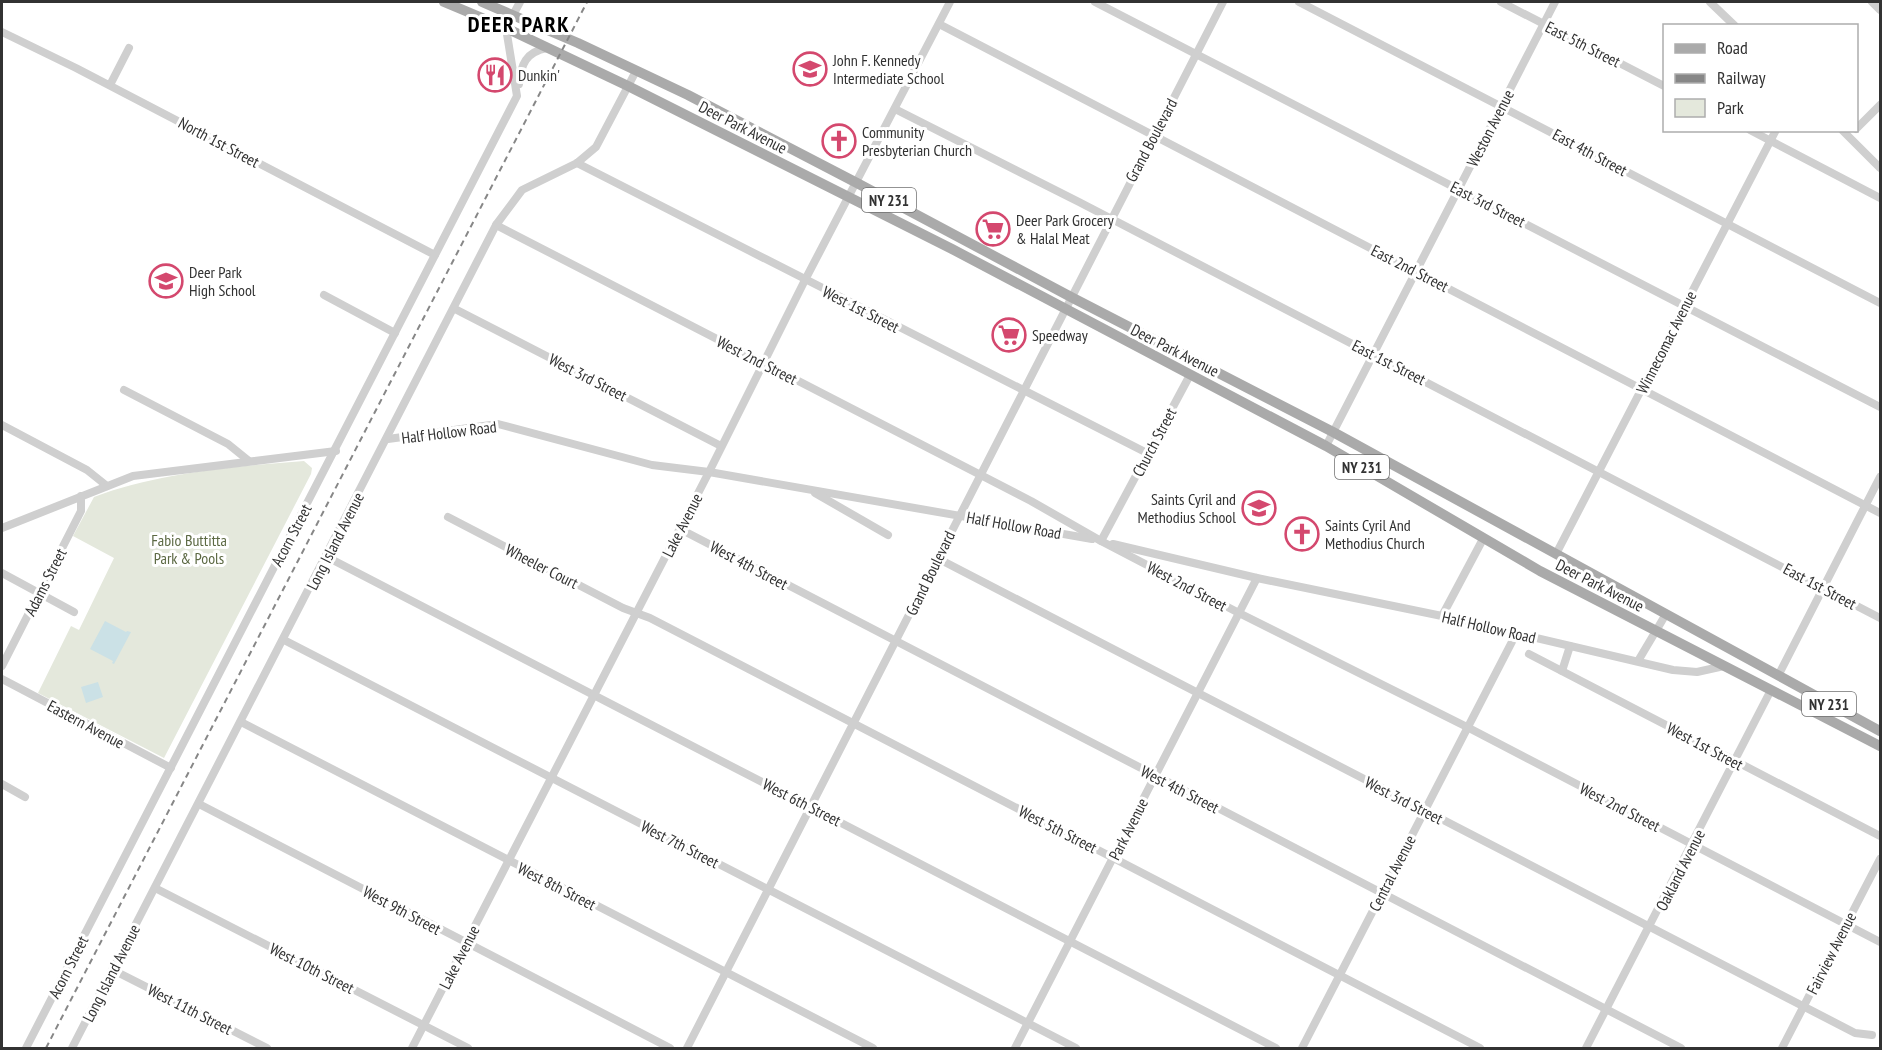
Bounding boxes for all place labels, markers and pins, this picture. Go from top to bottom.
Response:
place label: John F. Kennedy Intermediate School [832,50,945,88]
school or university icon: John F. Kennedy Intermediate School [792,51,828,87]
restaurant icon: Dunkin' [477,57,513,93]
place label: Dunkin' [518,65,560,85]
place label: Community Presbyterian Church [862,122,972,160]
church icon: Community Presbyterian Church [821,123,857,159]
place label: Deer Park Grocery & Halal Meat [1016,210,1114,248]
supermarket icon: Deer Park Grocery & Halal Meat [975,211,1011,247]
place label: Deer Park High School [189,262,256,300]
school or university icon: Deer Park High School [148,263,184,299]
supermarket icon: Speedway [991,317,1027,353]
place label: Speedway [1032,325,1088,345]
place label: Saints Cyril and Methodius School [1138,489,1236,527]
school or university icon: Saints Cyril and Methodius School [1241,490,1277,526]
place label: Saints Cyril And Methodius Church [1325,515,1425,553]
church icon: Saints Cyril And Methodius Church [1284,516,1320,552]

